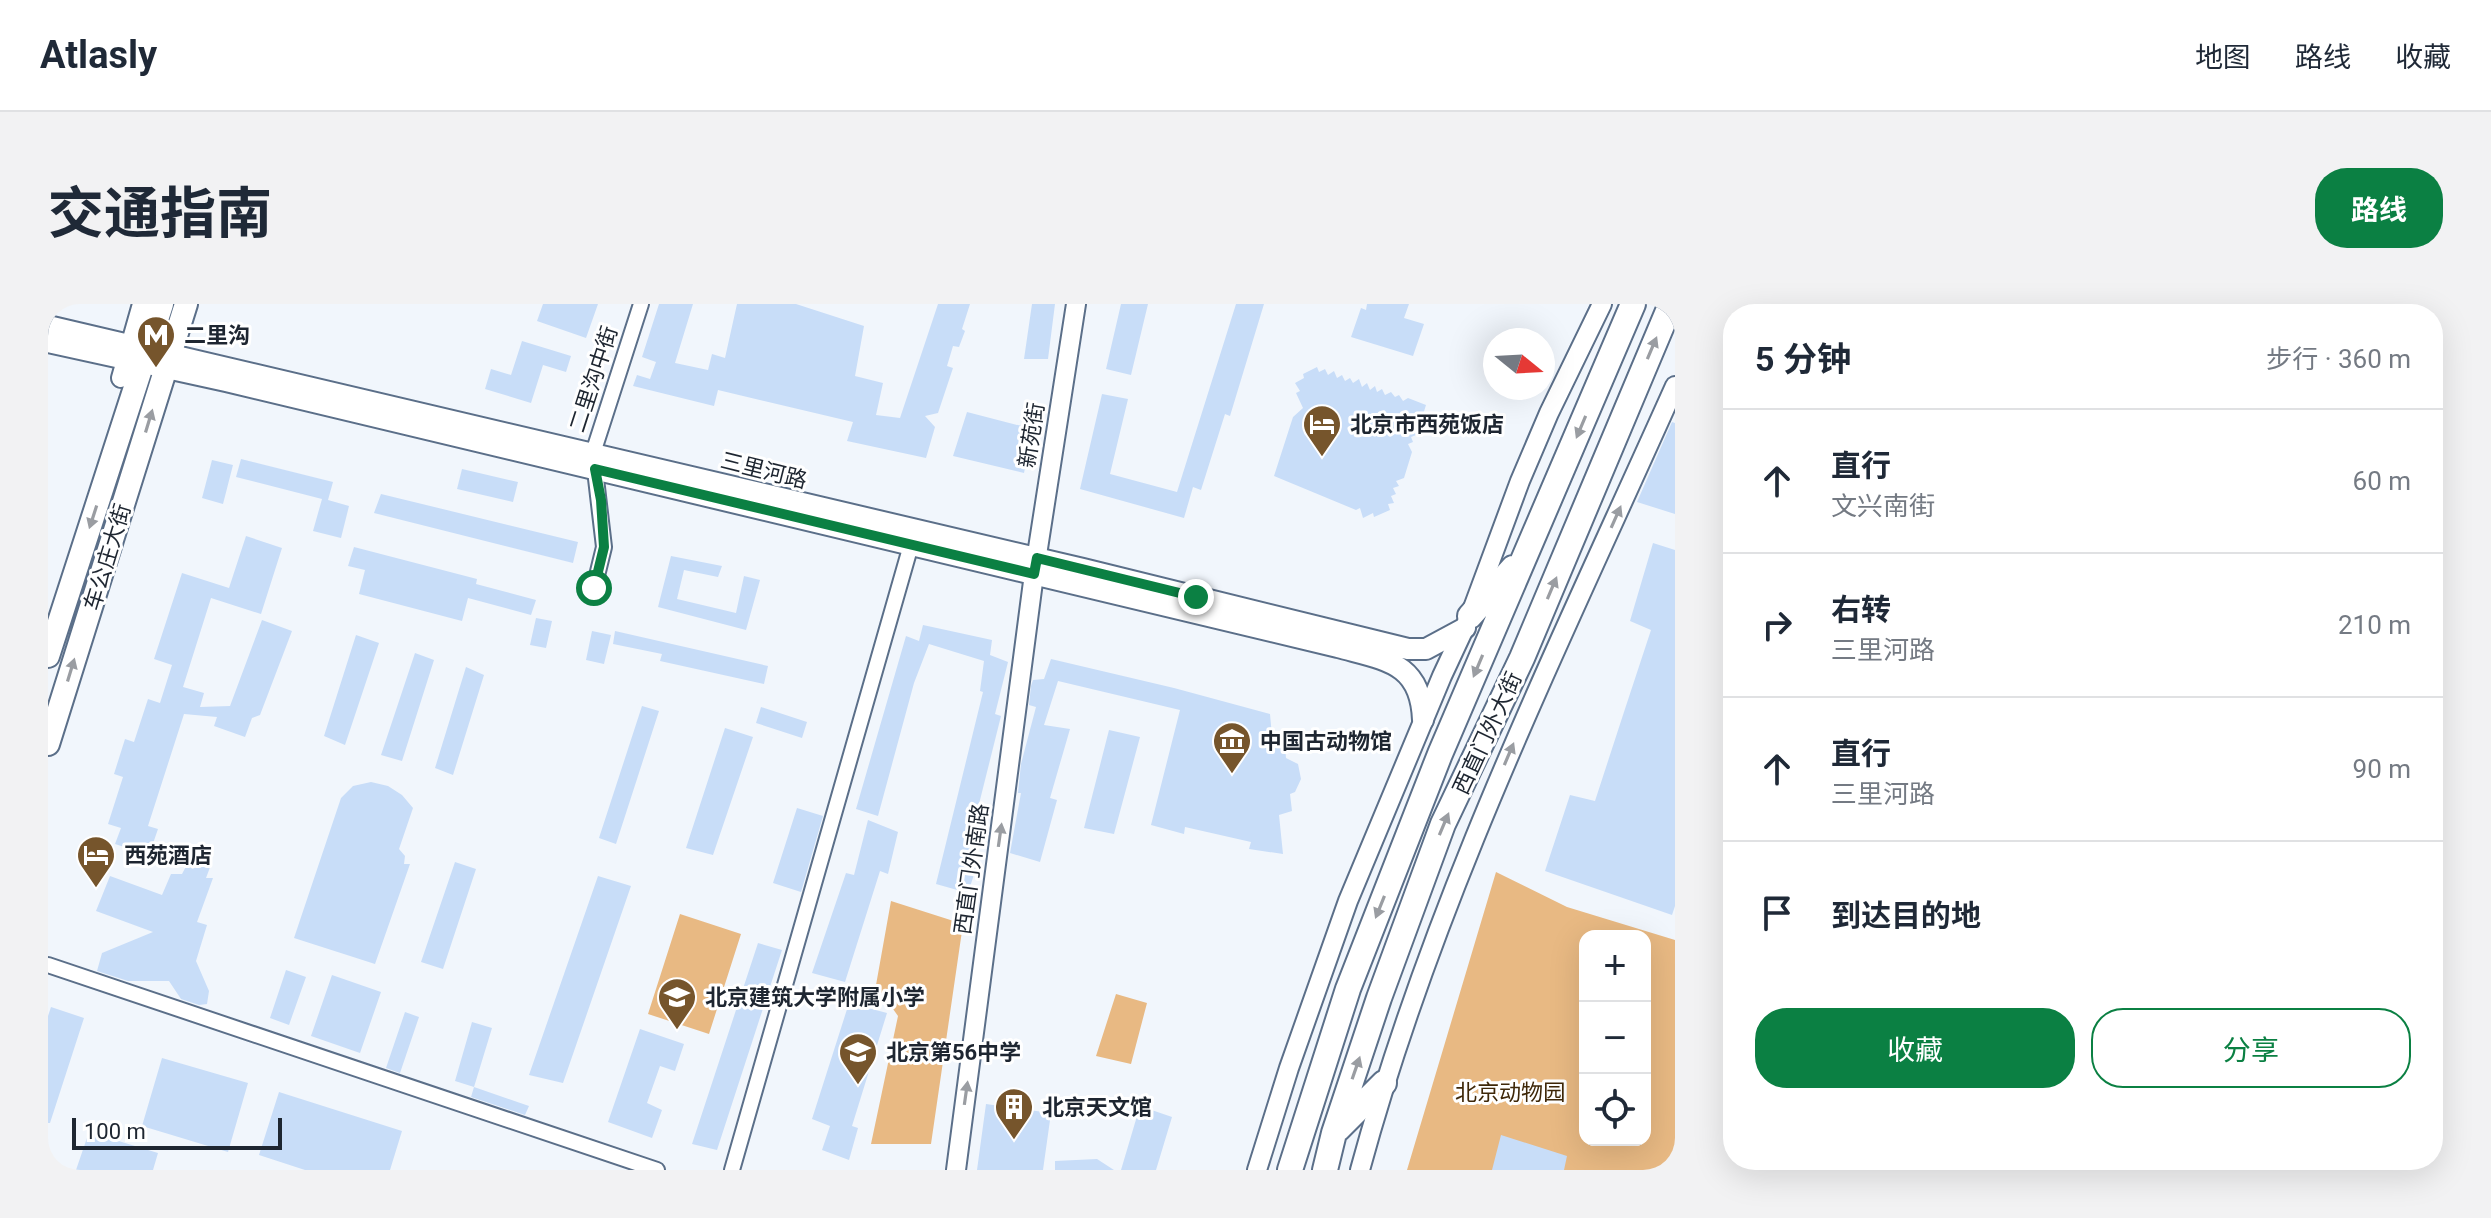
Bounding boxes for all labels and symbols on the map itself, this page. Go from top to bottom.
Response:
metro station icon: 二里沟 [135,314,177,369]
place label: 二里沟 [184,323,250,348]
street label: 二里沟中街 [565,323,622,435]
north arrow [1483,328,1555,400]
one-way arrow [1646,336,1659,360]
street label: 新苑街 [1014,401,1049,470]
hotel icon: 北京市西苑饭店 [1301,403,1343,458]
one-way arrow [143,409,156,433]
place label: 北京市西苑饭店 [1350,412,1504,437]
one-way arrow [1574,415,1587,439]
street label: 三里河路 [718,448,810,493]
street label: 车公庄大街 [79,501,136,613]
one-way arrow [86,506,99,530]
one-way arrow [1609,506,1623,529]
route start [576,570,612,606]
one-way arrow [1545,576,1558,599]
route end [1178,579,1214,615]
one-way arrow [1472,654,1485,678]
one-way arrow [65,657,78,681]
street label: 西直门外大街 [1448,668,1527,798]
museum icon: 中国古动物馆 [1211,720,1253,775]
place label: 中国古动物馆 [1260,729,1392,754]
one-way arrow [1503,743,1516,766]
street label: 西直门外南路 [950,802,993,936]
one-way arrow [1437,812,1450,836]
one-way arrow [994,822,1007,847]
hotel icon: 西苑酒店 [75,834,117,889]
place label: 西苑酒店 [124,843,212,868]
one-way arrow [1373,895,1386,919]
school or university icon: 北京建筑大学附属小学 [656,976,698,1031]
place label: 北京建筑大学附属小学 [705,985,925,1010]
school or university icon: 北京第56中学 [837,1031,879,1086]
place label: 北京第56中学 [886,1040,1021,1065]
one-way arrow [1350,1056,1362,1080]
one-way arrow [960,1080,973,1105]
park label: 北京动物园 [1455,1080,1565,1105]
building icon: 北京天文馆 [993,1086,1035,1141]
place label: 北京天文馆 [1042,1095,1152,1120]
scale bar [72,1114,282,1150]

